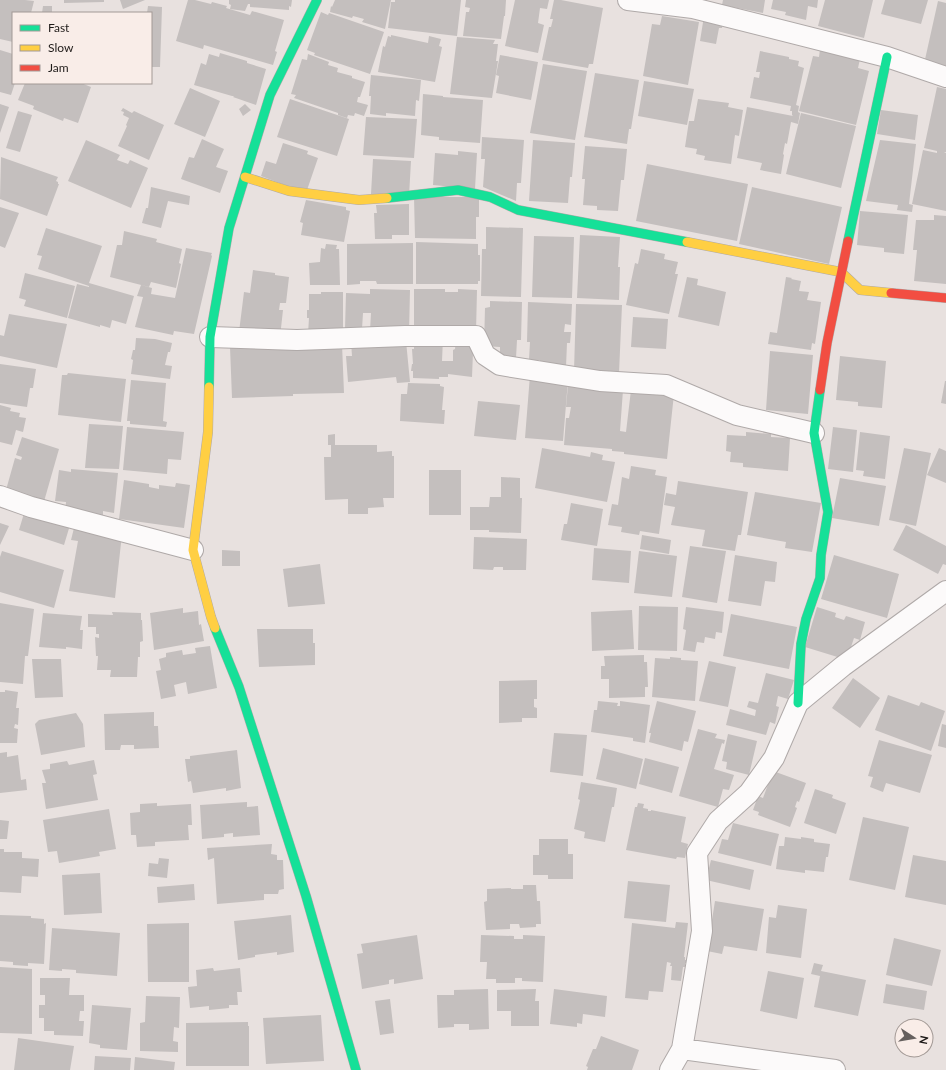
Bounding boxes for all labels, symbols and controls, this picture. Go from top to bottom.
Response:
legend [12,12,152,84]
text: Fast [48,20,70,35]
text: Slow [48,40,74,55]
text: Jam [48,60,69,75]
north arrow [894,1018,934,1058]
text: N [917,1035,932,1046]

